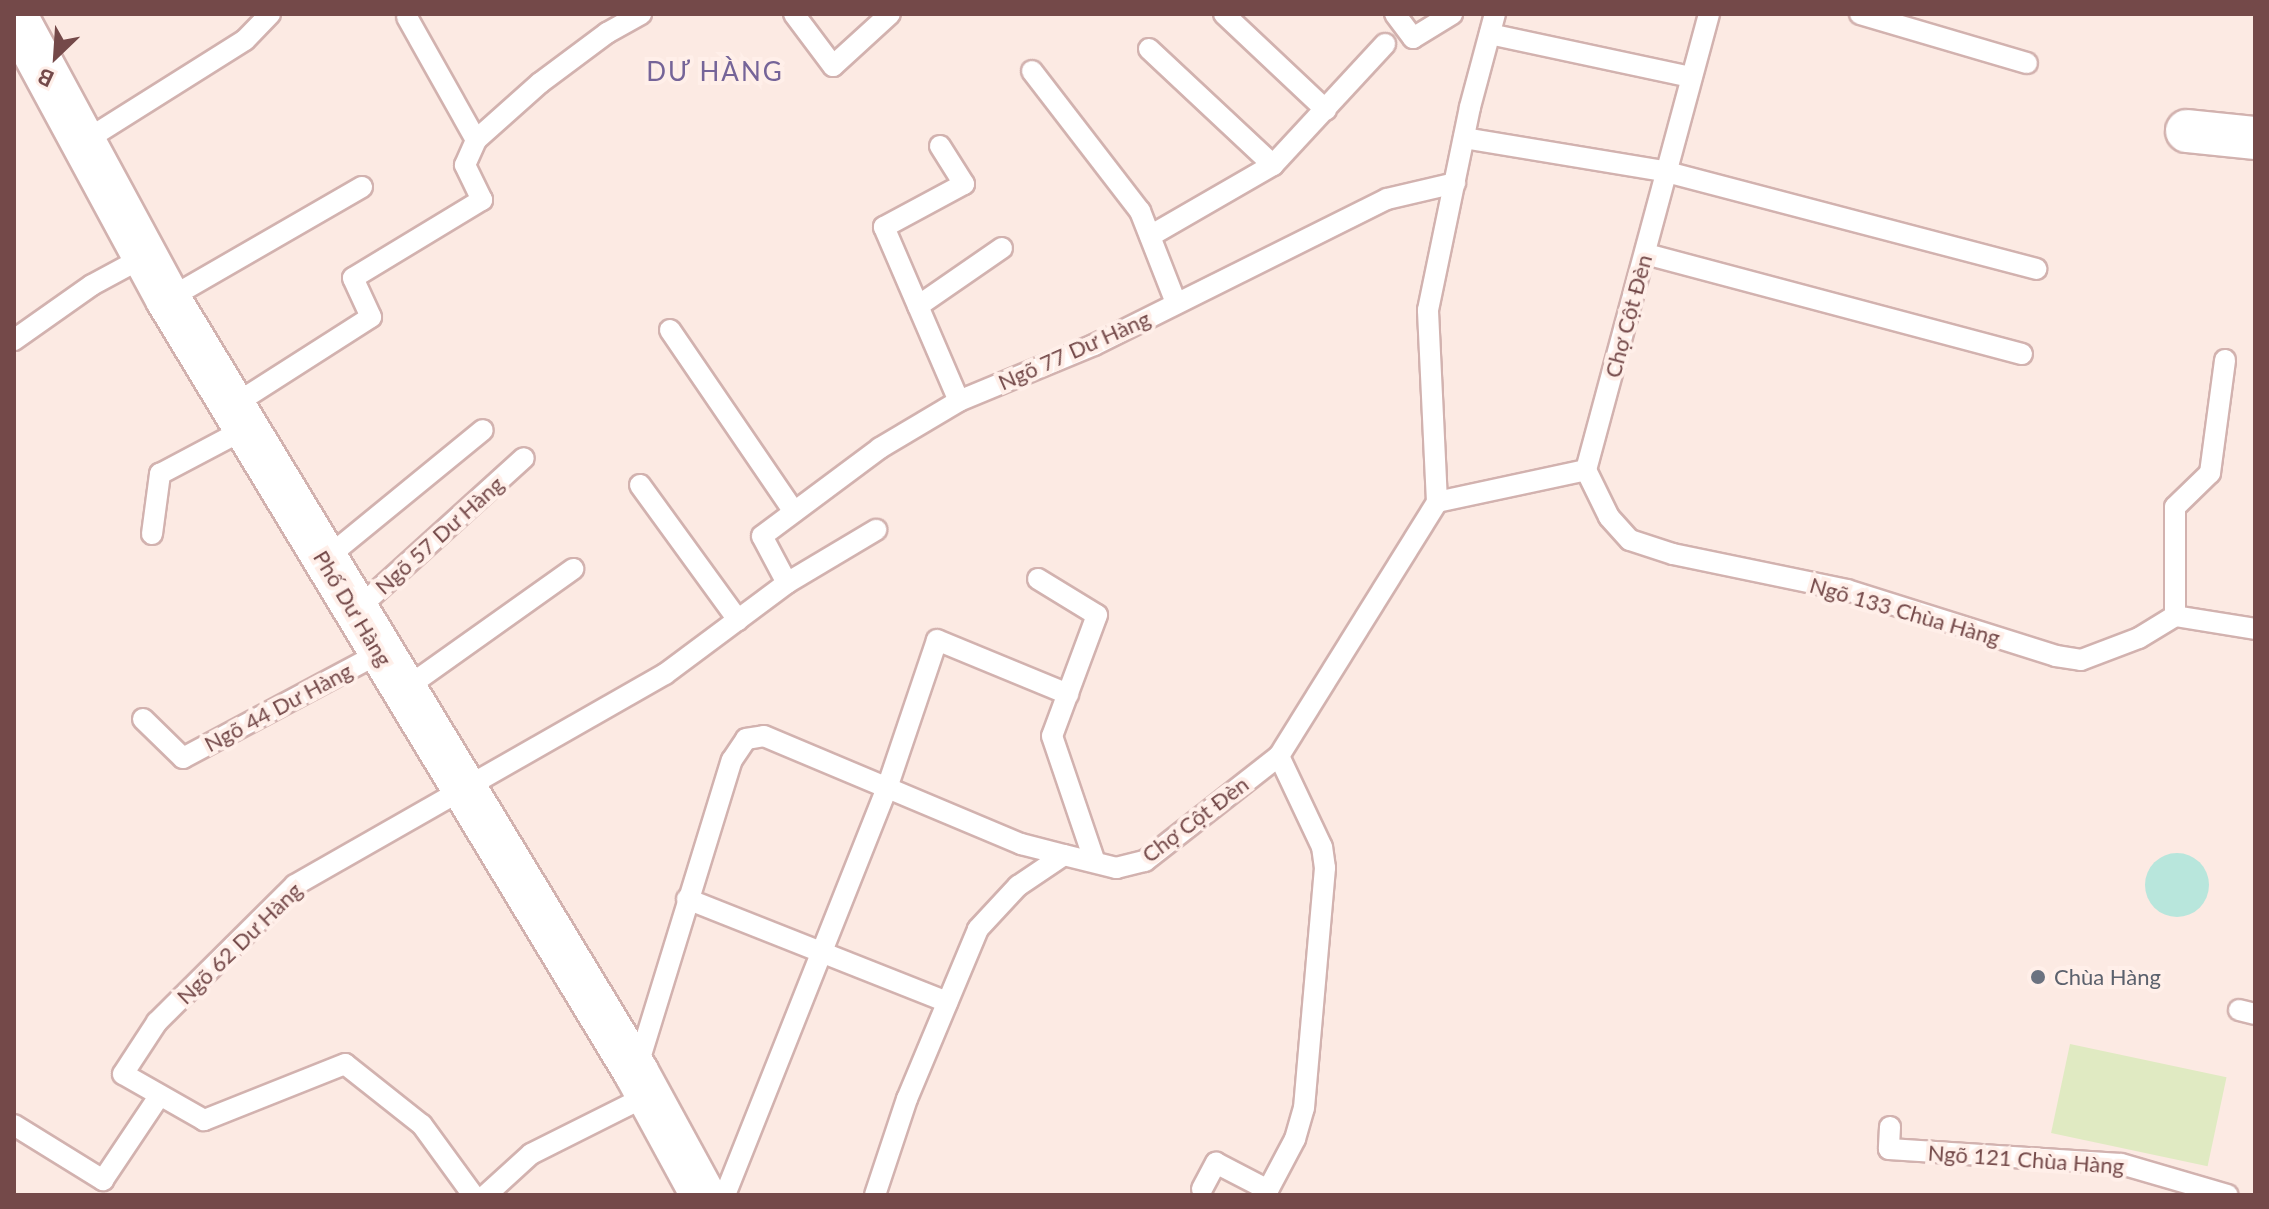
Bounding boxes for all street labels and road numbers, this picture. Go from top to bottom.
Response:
street label: Chợ Cột Đèn [1599,251,1657,381]
street label: Ngõ 77 Dư Hàng [994,305,1154,395]
street label: Ngõ 57 Dư Hàng [369,470,509,600]
street label: Phố Dư Hàng [308,545,398,671]
street label: Ngõ 133 Chùa Hàng [1807,571,2003,651]
street label: Ngõ 44 Dư Hàng [199,657,357,757]
street label: Chợ Cột Đèn [1136,770,1254,868]
street label: Ngõ 62 Dư Hàng [171,876,307,1010]
street label: Ngõ 121 Chùa Hàng [1927,1139,2125,1179]

